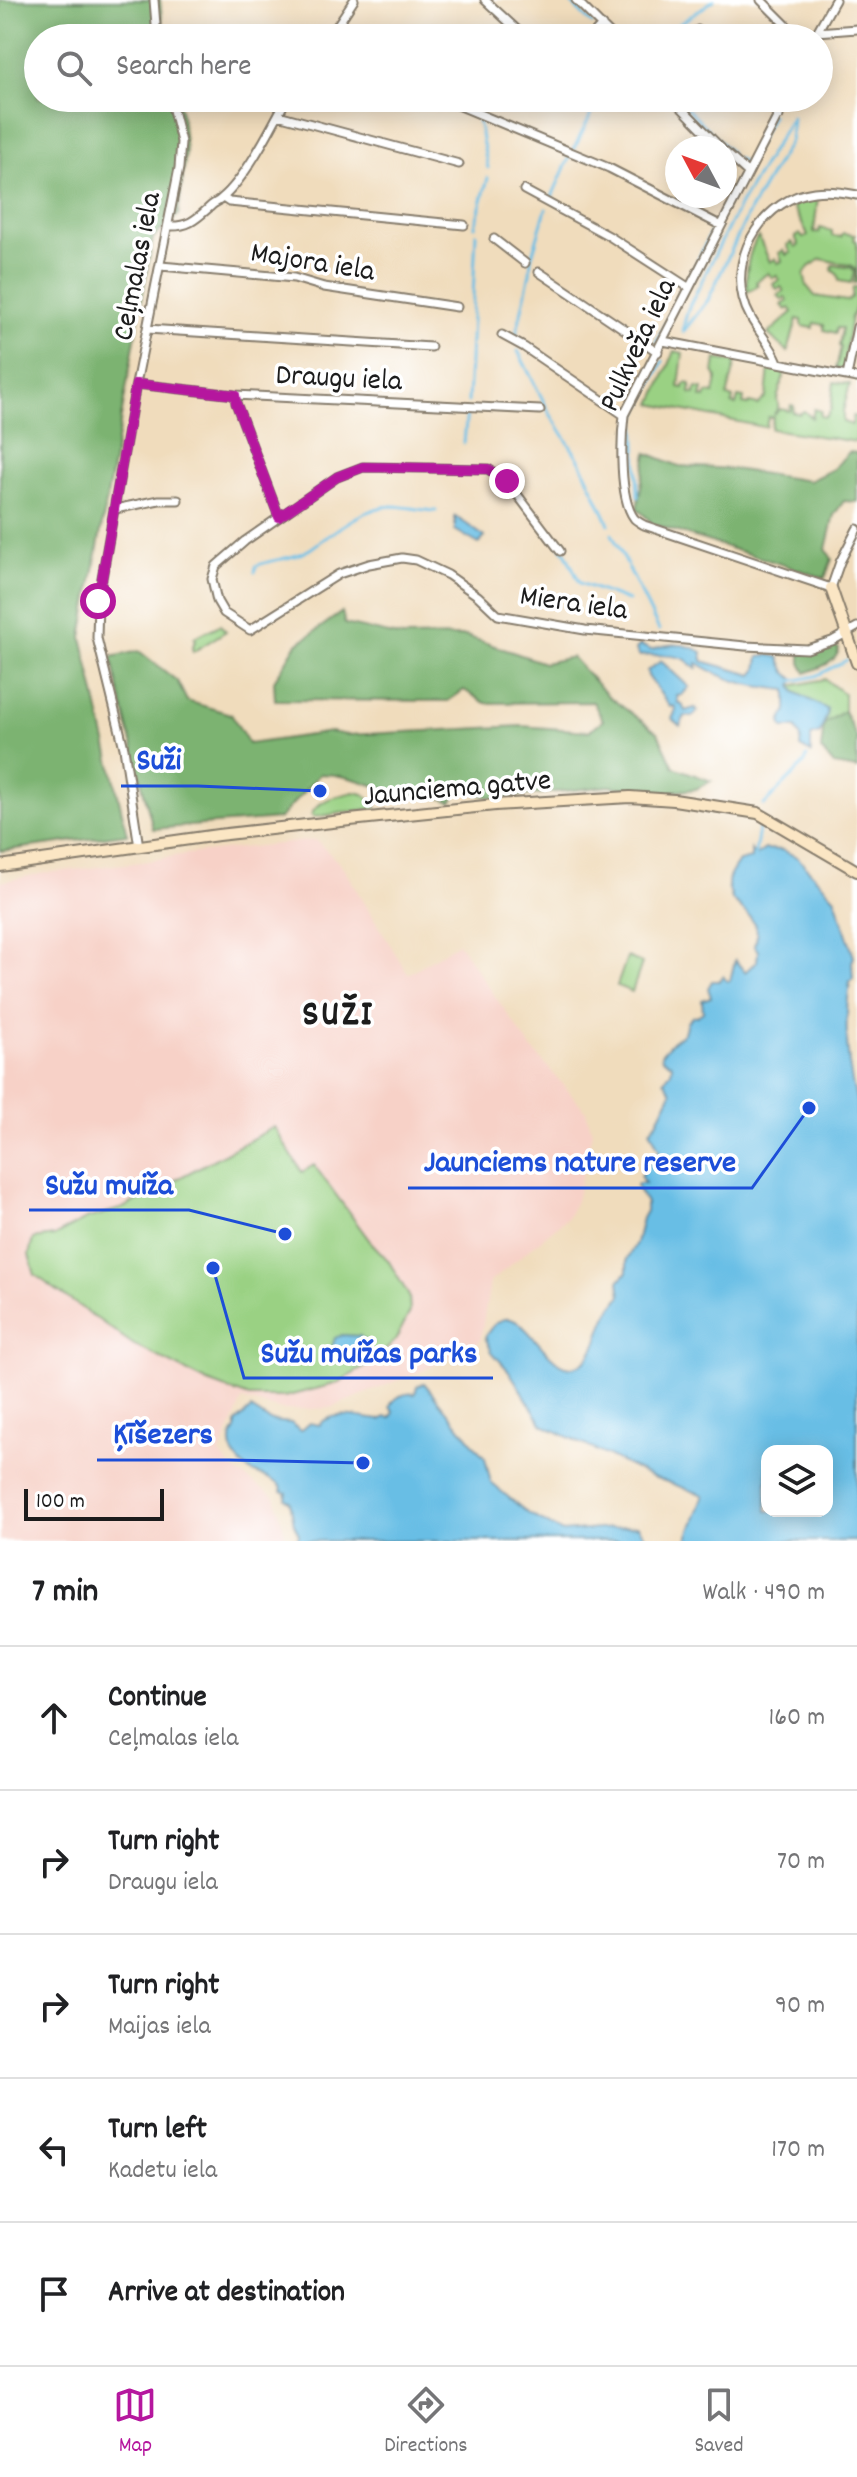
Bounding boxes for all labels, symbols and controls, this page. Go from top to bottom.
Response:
search box [24,24,833,112]
icon: search [52,46,96,90]
text: Search here [116,47,252,90]
north arrow [665,136,737,208]
street label: Ceļmalas iela [104,188,175,345]
street label: Majora iela [247,233,378,296]
street label: Pulkveža iela [590,271,690,420]
street label: Draugu iela [274,356,404,405]
route end [489,463,525,499]
street label: Miera iela [517,577,631,634]
route start [80,583,116,619]
callout: Suži [121,730,198,786]
text: Suži [137,740,182,786]
street label: Jaunciema gatve [362,761,553,820]
district label: SUŽI [302,989,374,1044]
callout: Jaunciems nature reserve [408,1132,752,1188]
text: Jaunciems nature reserve [424,1142,736,1188]
callout: Sužu muiža [29,1154,189,1210]
text: Sužu muiža [45,1165,174,1211]
callout: Sužu muižas parks [244,1322,493,1378]
text: Sužu muižas parks [261,1333,477,1379]
callout: Ķīšezers [97,1404,229,1460]
text: Ķīšezers [113,1414,213,1460]
map controls [761,1445,833,1517]
button: layers [761,1445,833,1517]
scale bar [24,1485,164,1521]
text: 100 m [36,1487,85,1518]
text: 7 min [32,1569,98,1618]
text: Walk · 490 m [702,1575,825,1612]
text: Continue [108,1678,207,1721]
icon: ahead [32,1696,76,1740]
text: 160 m [769,1700,825,1737]
text: Ceļmalas iela [108,1721,238,1758]
text: Turn right [108,1822,219,1865]
icon: right [32,1840,76,1884]
text: 70 m [777,1844,825,1881]
text: Draugu iela [108,1865,218,1902]
text: Turn right [108,1966,219,2009]
icon: right [32,1984,76,2028]
text: 90 m [775,1988,825,2025]
text: Maijas iela [108,2009,211,2046]
text: Turn left [108,2110,207,2153]
icon: left [32,2128,76,2172]
text: 170 m [771,2132,825,2169]
text: Kadetu iela [108,2153,217,2190]
icon: arrive [32,2272,76,2316]
text: Arrive at destination [108,2273,345,2316]
tab: Map [113,2383,157,2462]
tab: Directions [384,2383,468,2462]
tab: Saved [694,2383,744,2462]

